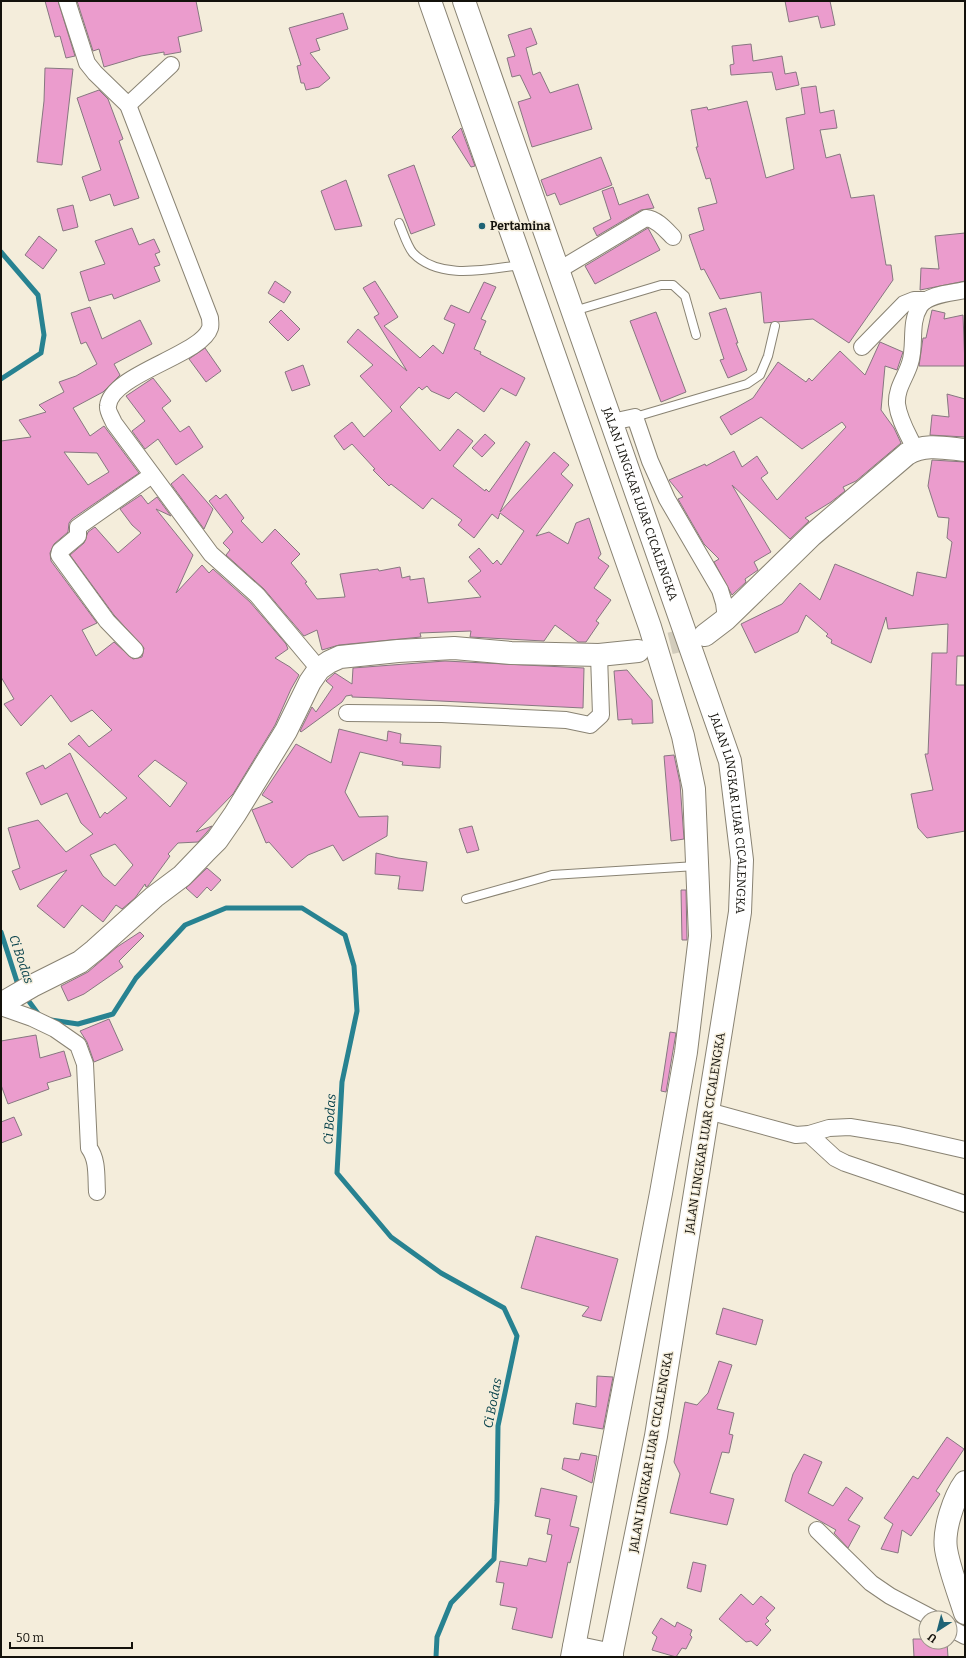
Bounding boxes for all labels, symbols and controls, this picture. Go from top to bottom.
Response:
place label: Pertamina [490,219,551,233]
marker: Pertamina [477,221,487,231]
street label: JALAN LINGKAR LUAR CICALENGKA [599,405,681,603]
street label: JALAN LINGKAR LUAR CICALENGKA [707,710,749,915]
water label: Ci Bodas [6,933,37,986]
street label: JALAN LINGKAR LUAR CICALENGKA [682,1031,728,1236]
water label: Ci Bodas [320,1093,339,1145]
street label: JALAN LINGKAR LUAR CICALENGKA [626,1350,676,1554]
water label: Ci Bodas [480,1377,505,1429]
north arrow [918,1610,958,1650]
scale bar [10,1624,132,1650]
text: U [925,1630,940,1645]
text: 50 m [16,1631,45,1645]

